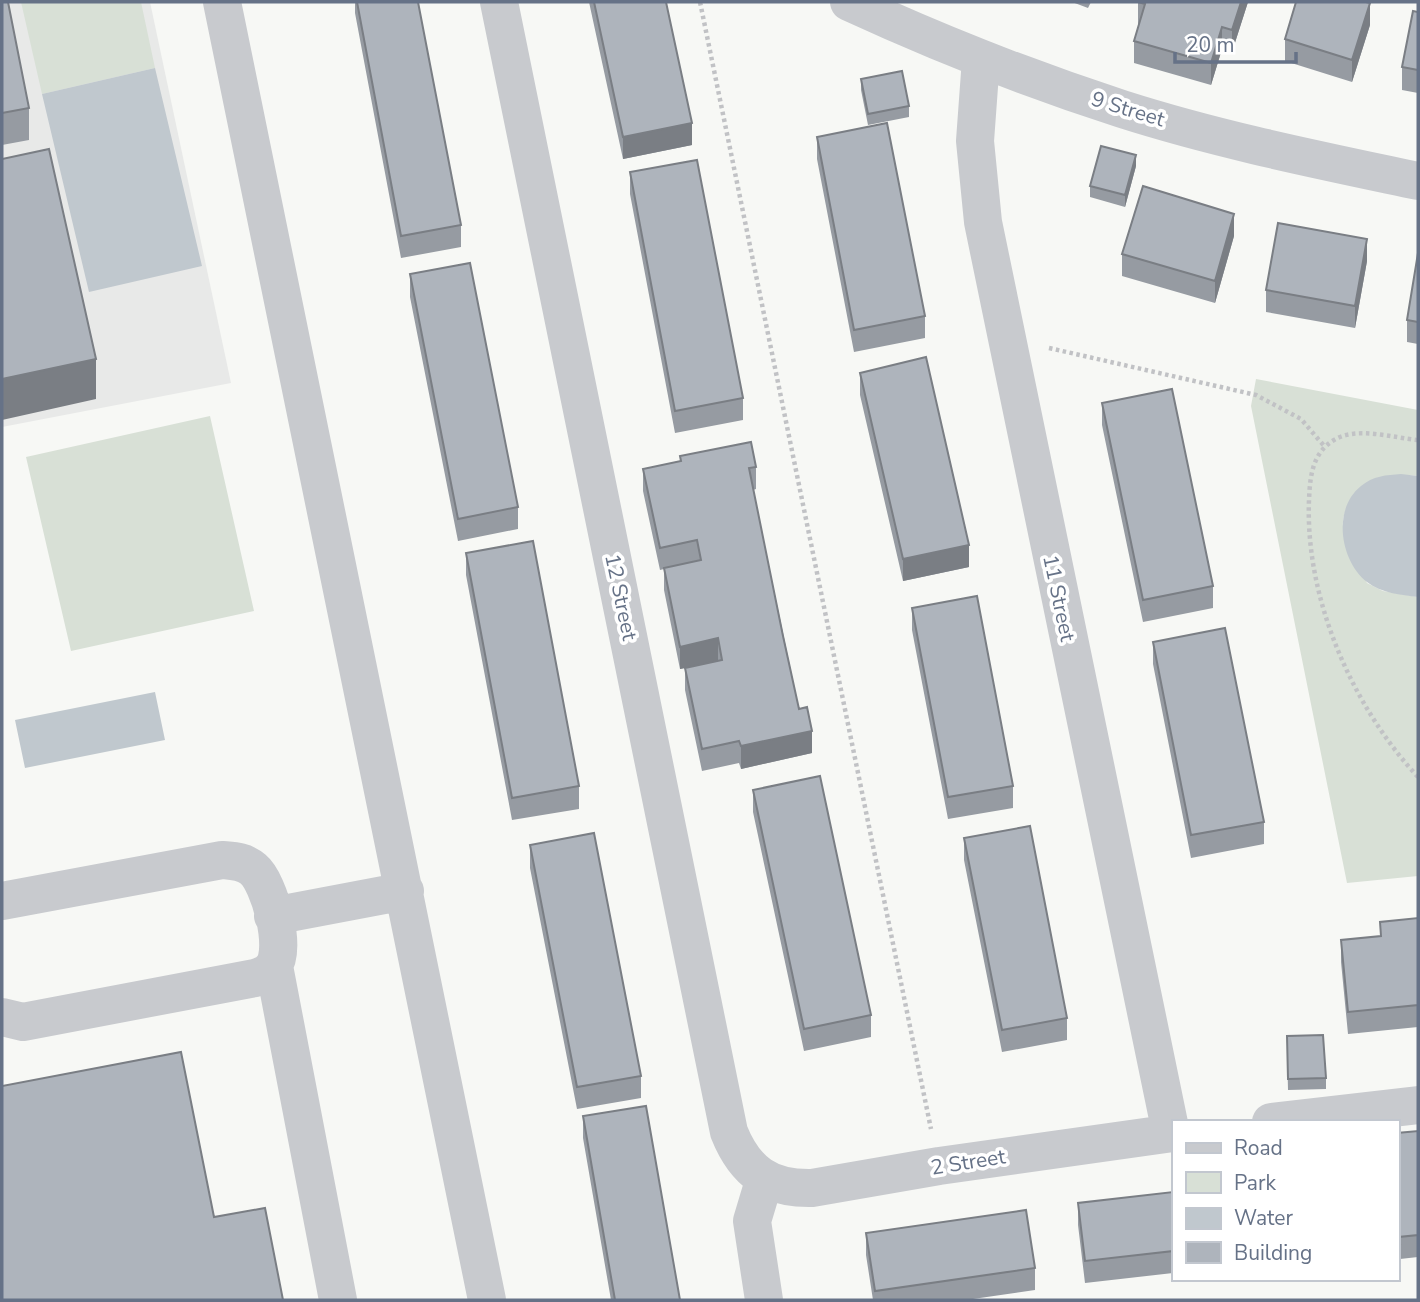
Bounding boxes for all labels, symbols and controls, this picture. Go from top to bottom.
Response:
scale bar [1175,21,1296,65]
text: 20 m [1186,31,1235,59]
street label: 9 Street [1088,85,1169,134]
street label: 12 Street [598,551,644,644]
street label: 11 Street [1036,552,1082,645]
legend [1172,1120,1399,1281]
text: Road [1234,1134,1283,1162]
street label: 2 Street [929,1142,1008,1182]
text: Park [1234,1169,1276,1197]
text: Water [1234,1204,1293,1232]
text: Building [1234,1239,1312,1267]

